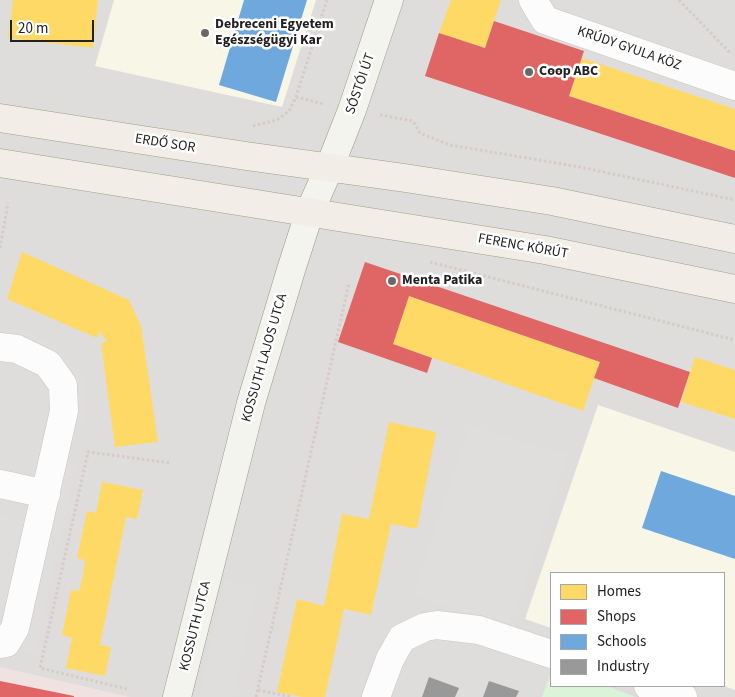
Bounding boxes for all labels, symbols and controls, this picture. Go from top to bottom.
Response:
scale bar [12,10,96,42]
place label: Debreceni Egyetem Egészségügyi Kar [215,17,334,49]
text: 20 m [18,18,48,39]
street label: KRÚDY GYULA KÖZ [575,23,683,75]
marker: Debreceni Egyetem Egészségügyi Kar [199,27,211,39]
street label: SÓSTÓI ÚT [343,51,379,117]
place label: Coop ABC [539,64,598,80]
marker: Coop ABC [523,66,535,78]
street label: ERDŐ SOR [134,131,196,157]
street label: FERENC KÖRÚT [477,231,569,263]
place label: Menta Patika [402,273,482,289]
marker: Menta Patika [386,275,398,287]
street label: KOSSUTH LAJOS UTCA [239,292,291,424]
legend [550,572,725,687]
street label: KOSSUTH UTCA [177,579,215,673]
text: Homes [597,581,641,602]
text: Shops [597,606,636,627]
text: Schools [597,631,646,652]
text: Industry [597,656,649,677]

